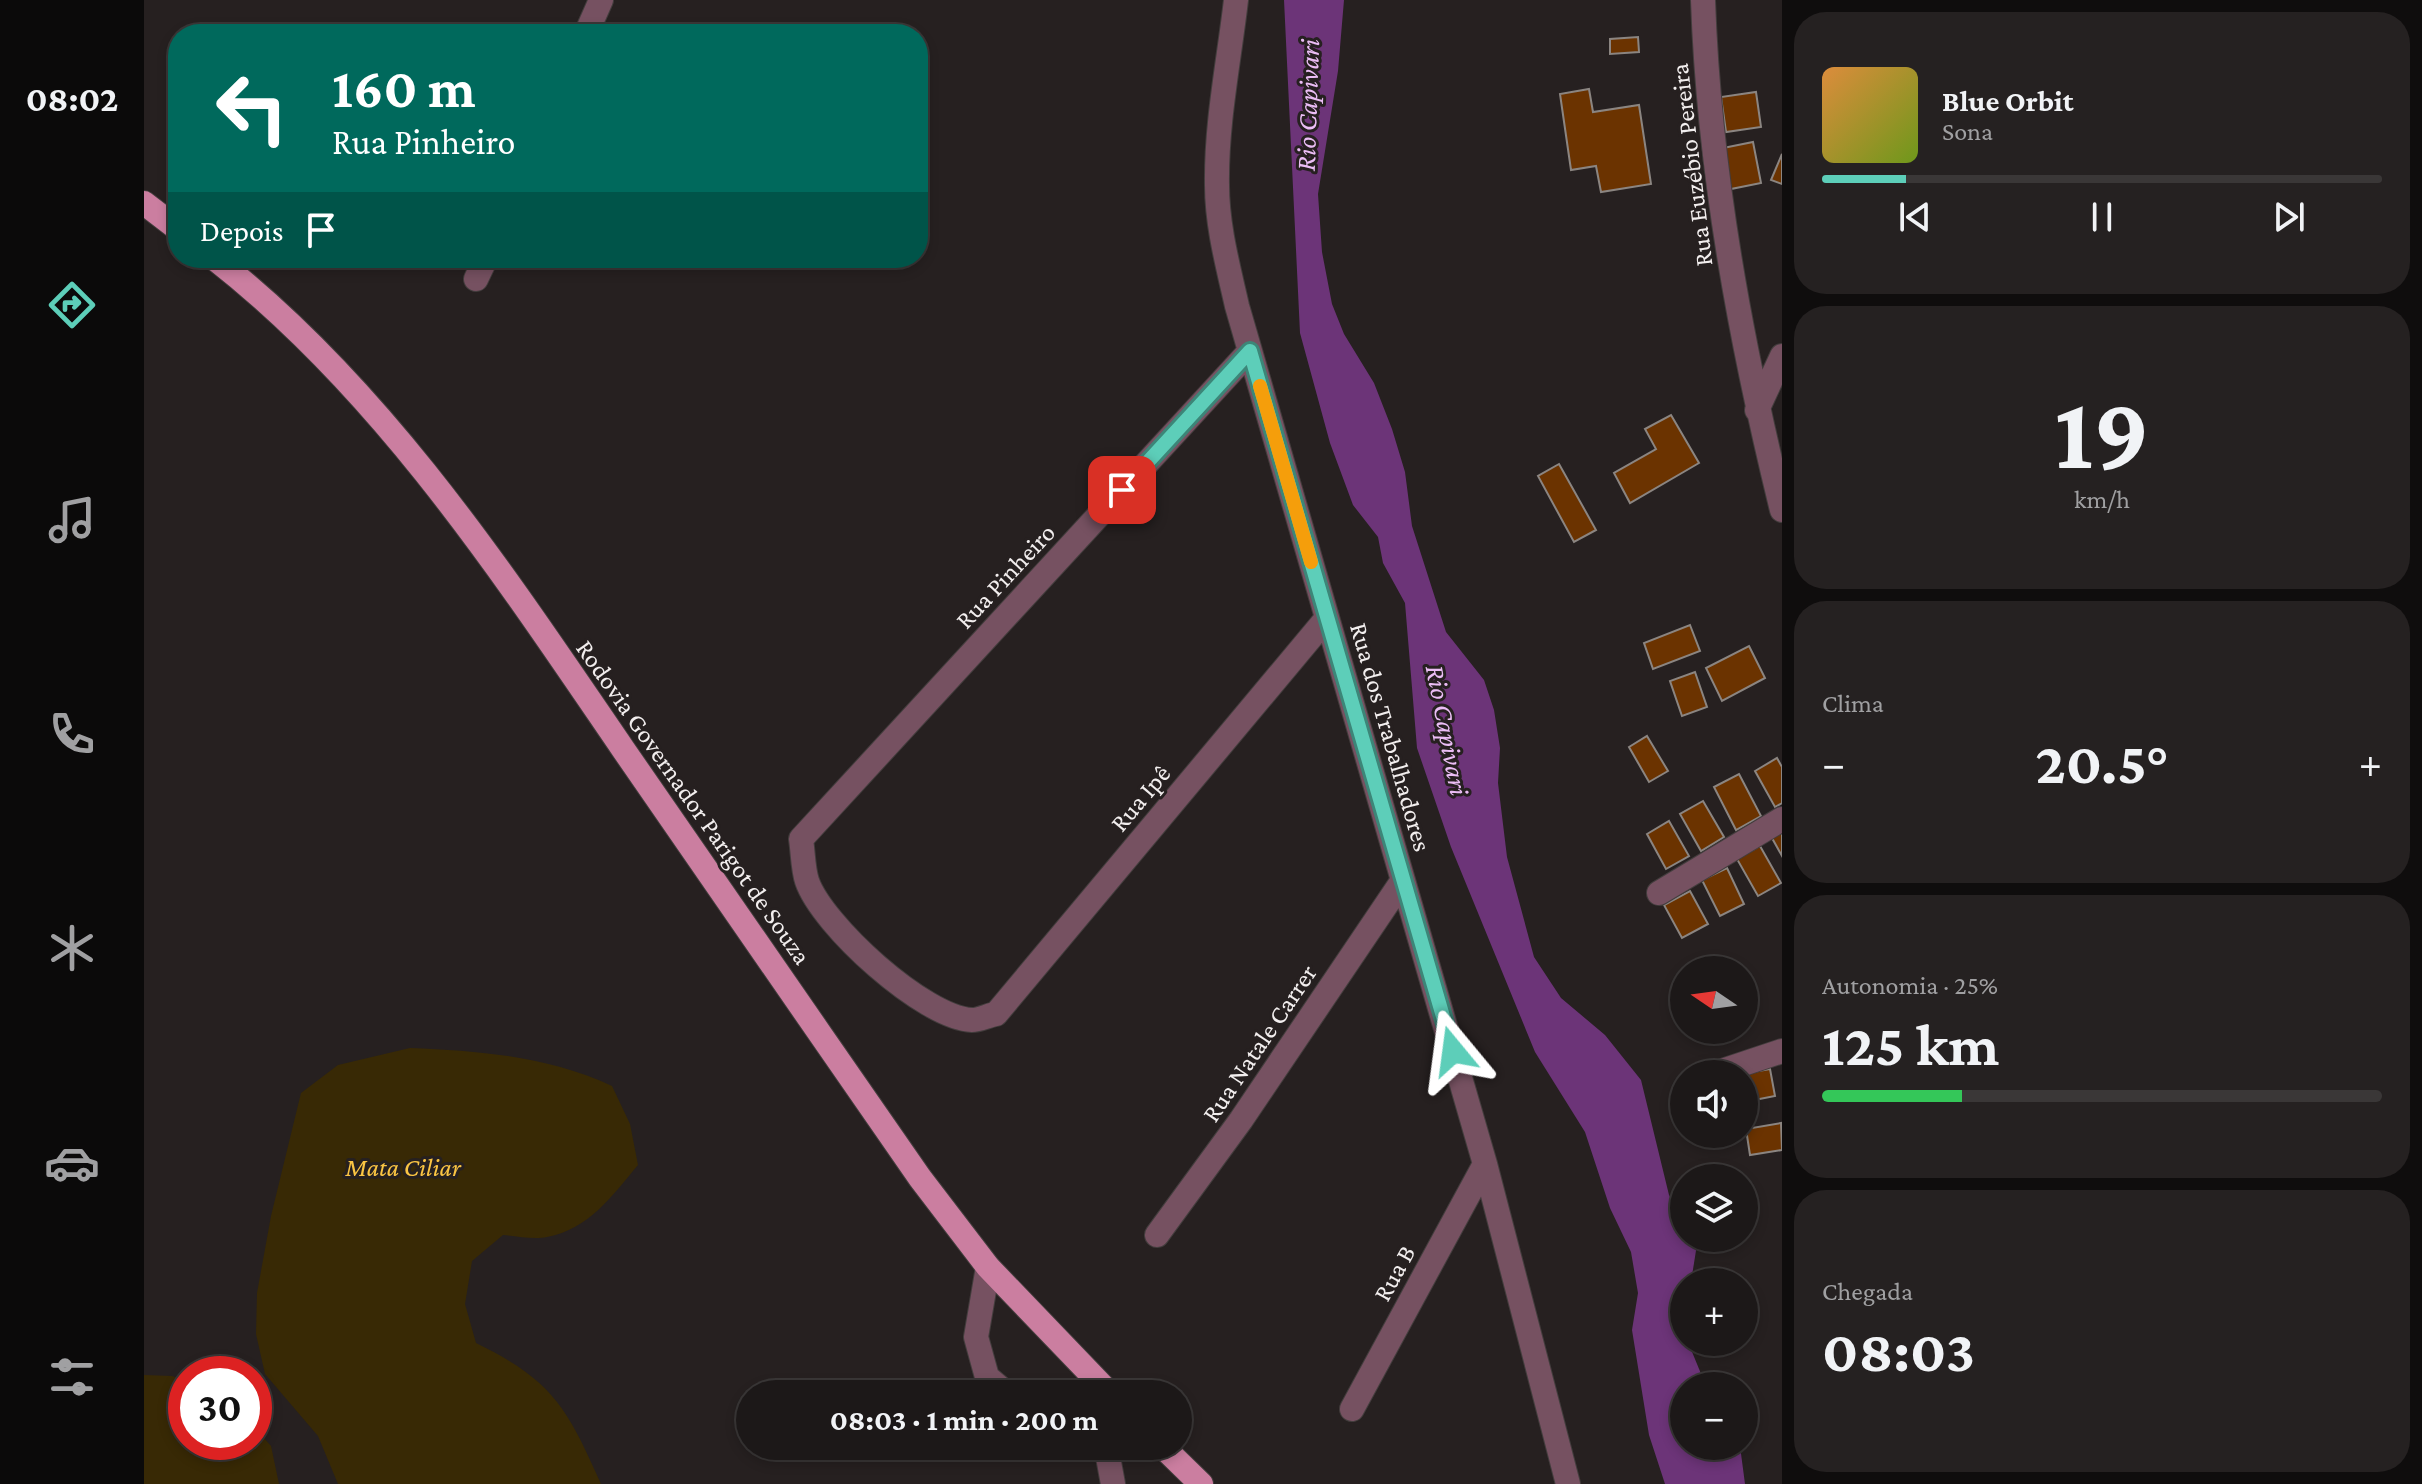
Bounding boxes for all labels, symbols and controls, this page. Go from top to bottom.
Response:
water label: Rio Capivari [1290,38,1325,172]
icon: left [200,56,304,160]
text: 160 m [332,57,476,119]
street label: Rua Euzébio Pereira [1665,62,1718,268]
text: 08:02 [26,79,118,119]
text: Blue Orbit [1942,84,2073,117]
text: Sona [1942,117,1993,146]
text: Rua Pinheiro [332,122,515,162]
icon: previous [1893,195,1937,239]
icon: pause [2080,195,2124,239]
icon: next [2267,195,2311,239]
icon: arrive [299,208,343,252]
text: Depois [200,214,283,247]
icon: directions [44,277,100,333]
text: 19 [2054,375,2150,490]
pin [1088,456,1156,524]
icon: arrive [1100,468,1144,512]
text: km/h [2074,485,2130,514]
icon: music [44,492,100,548]
street label: Rua Pinheiro [950,518,1061,635]
street label: Rua dos Trabalhadores [1344,619,1437,855]
street label: Rodovia Governador Parigot de Souza [570,635,817,970]
water label: Rio Capivari [1420,662,1475,799]
text: Clima [1822,689,1884,718]
icon: phone [44,706,100,762]
text: 20.5° [2035,729,2169,796]
text: − [1822,739,1845,787]
text: + [2359,739,2382,787]
street label: Rua Ipê [1104,759,1176,837]
icon: climate [44,920,100,976]
north arrow [1670,956,1758,1044]
map controls [1670,956,1758,1460]
street label: Rua Natale Carrer [1196,959,1323,1127]
text: Autonomia · 25% [1822,971,1998,1000]
position arrow [1411,1009,1495,1093]
text: 125 km [1822,1011,1999,1078]
button: sound [1670,1060,1758,1148]
icon: car [44,1135,100,1191]
park label: Mata Ciliar [344,1153,462,1182]
button: layers [1670,1164,1758,1252]
street label: Rua B [1367,1240,1421,1306]
button: + [1670,1268,1758,1356]
text: Chegada [1822,1277,1913,1306]
text: 08:03 [1822,1317,1975,1384]
icon: filters [44,1349,100,1405]
speed limit sign: 30 [168,1356,272,1460]
button: − [1670,1372,1758,1460]
text: 08:03 · 1 min · 200 m [830,1403,1098,1436]

